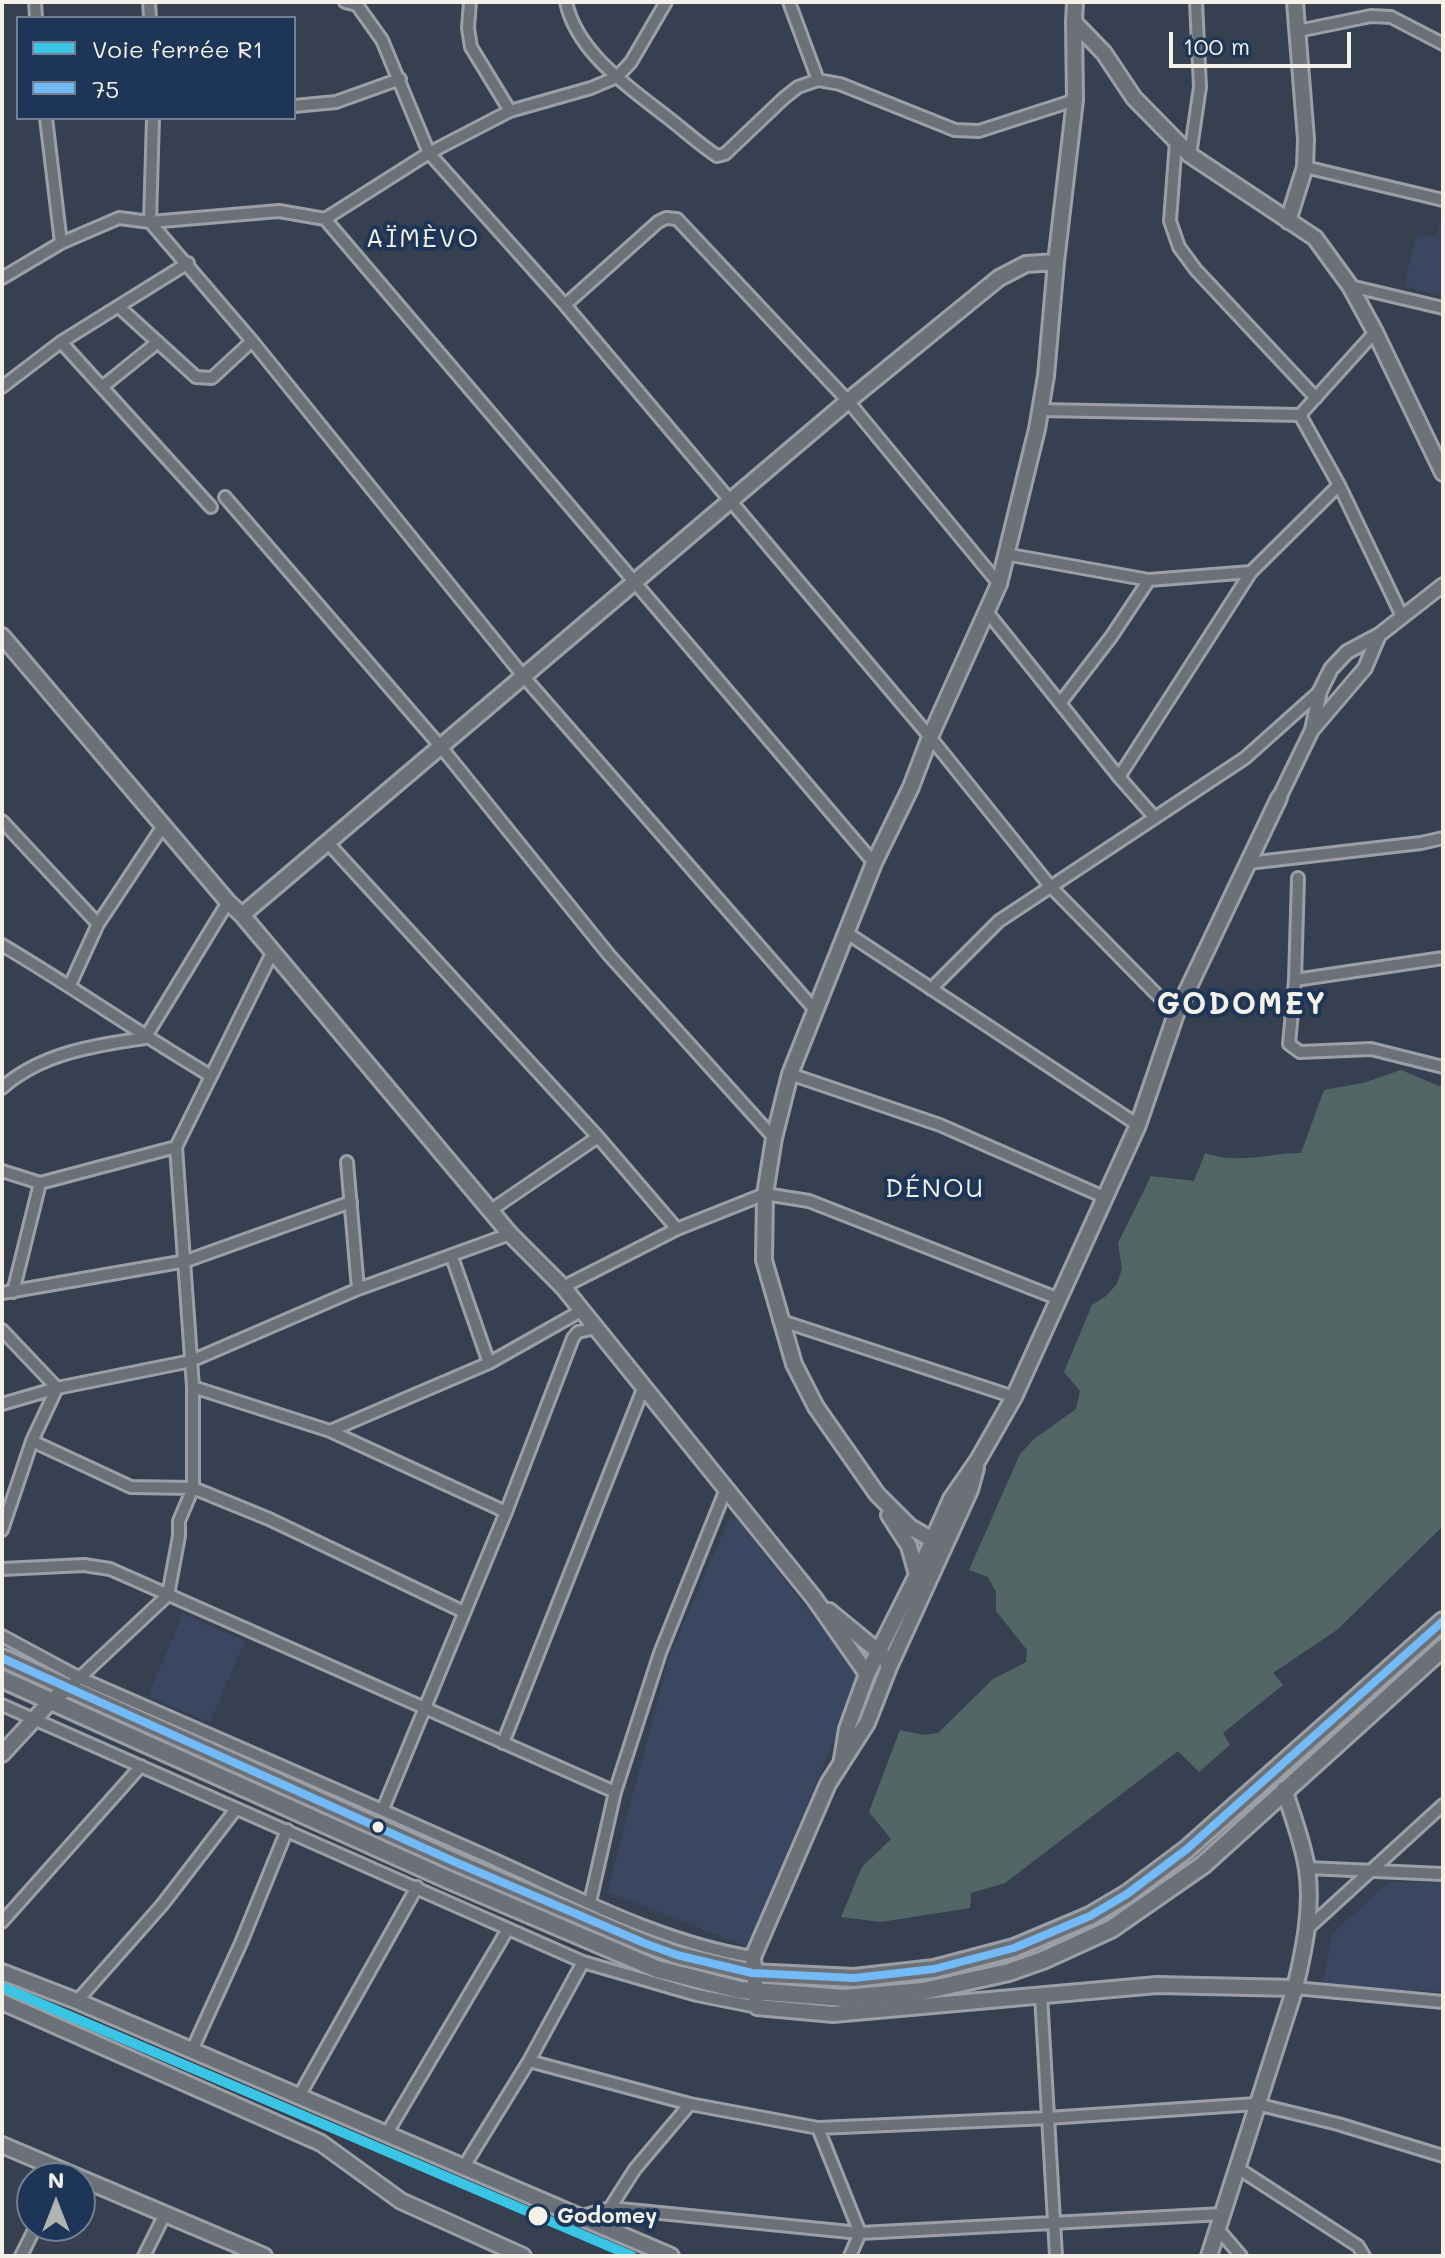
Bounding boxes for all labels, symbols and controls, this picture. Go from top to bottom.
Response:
legend [16,16,296,120]
scale bar [1173,16,1355,66]
text: 100 m [1183,30,1250,61]
text: Voie ferrée R1 [92,33,263,64]
text: 75 [92,73,119,104]
district label: AÏMÈVO [366,223,480,255]
district label: GODOMEY [1157,987,1327,1023]
district label: DÉNOU [885,1173,985,1205]
unlabelled marker [370,1819,386,1835]
north arrow [16,2162,96,2242]
text: N [48,2165,64,2194]
place label: Godomey [557,2203,657,2229]
marker: Godomey [526,2204,550,2228]

